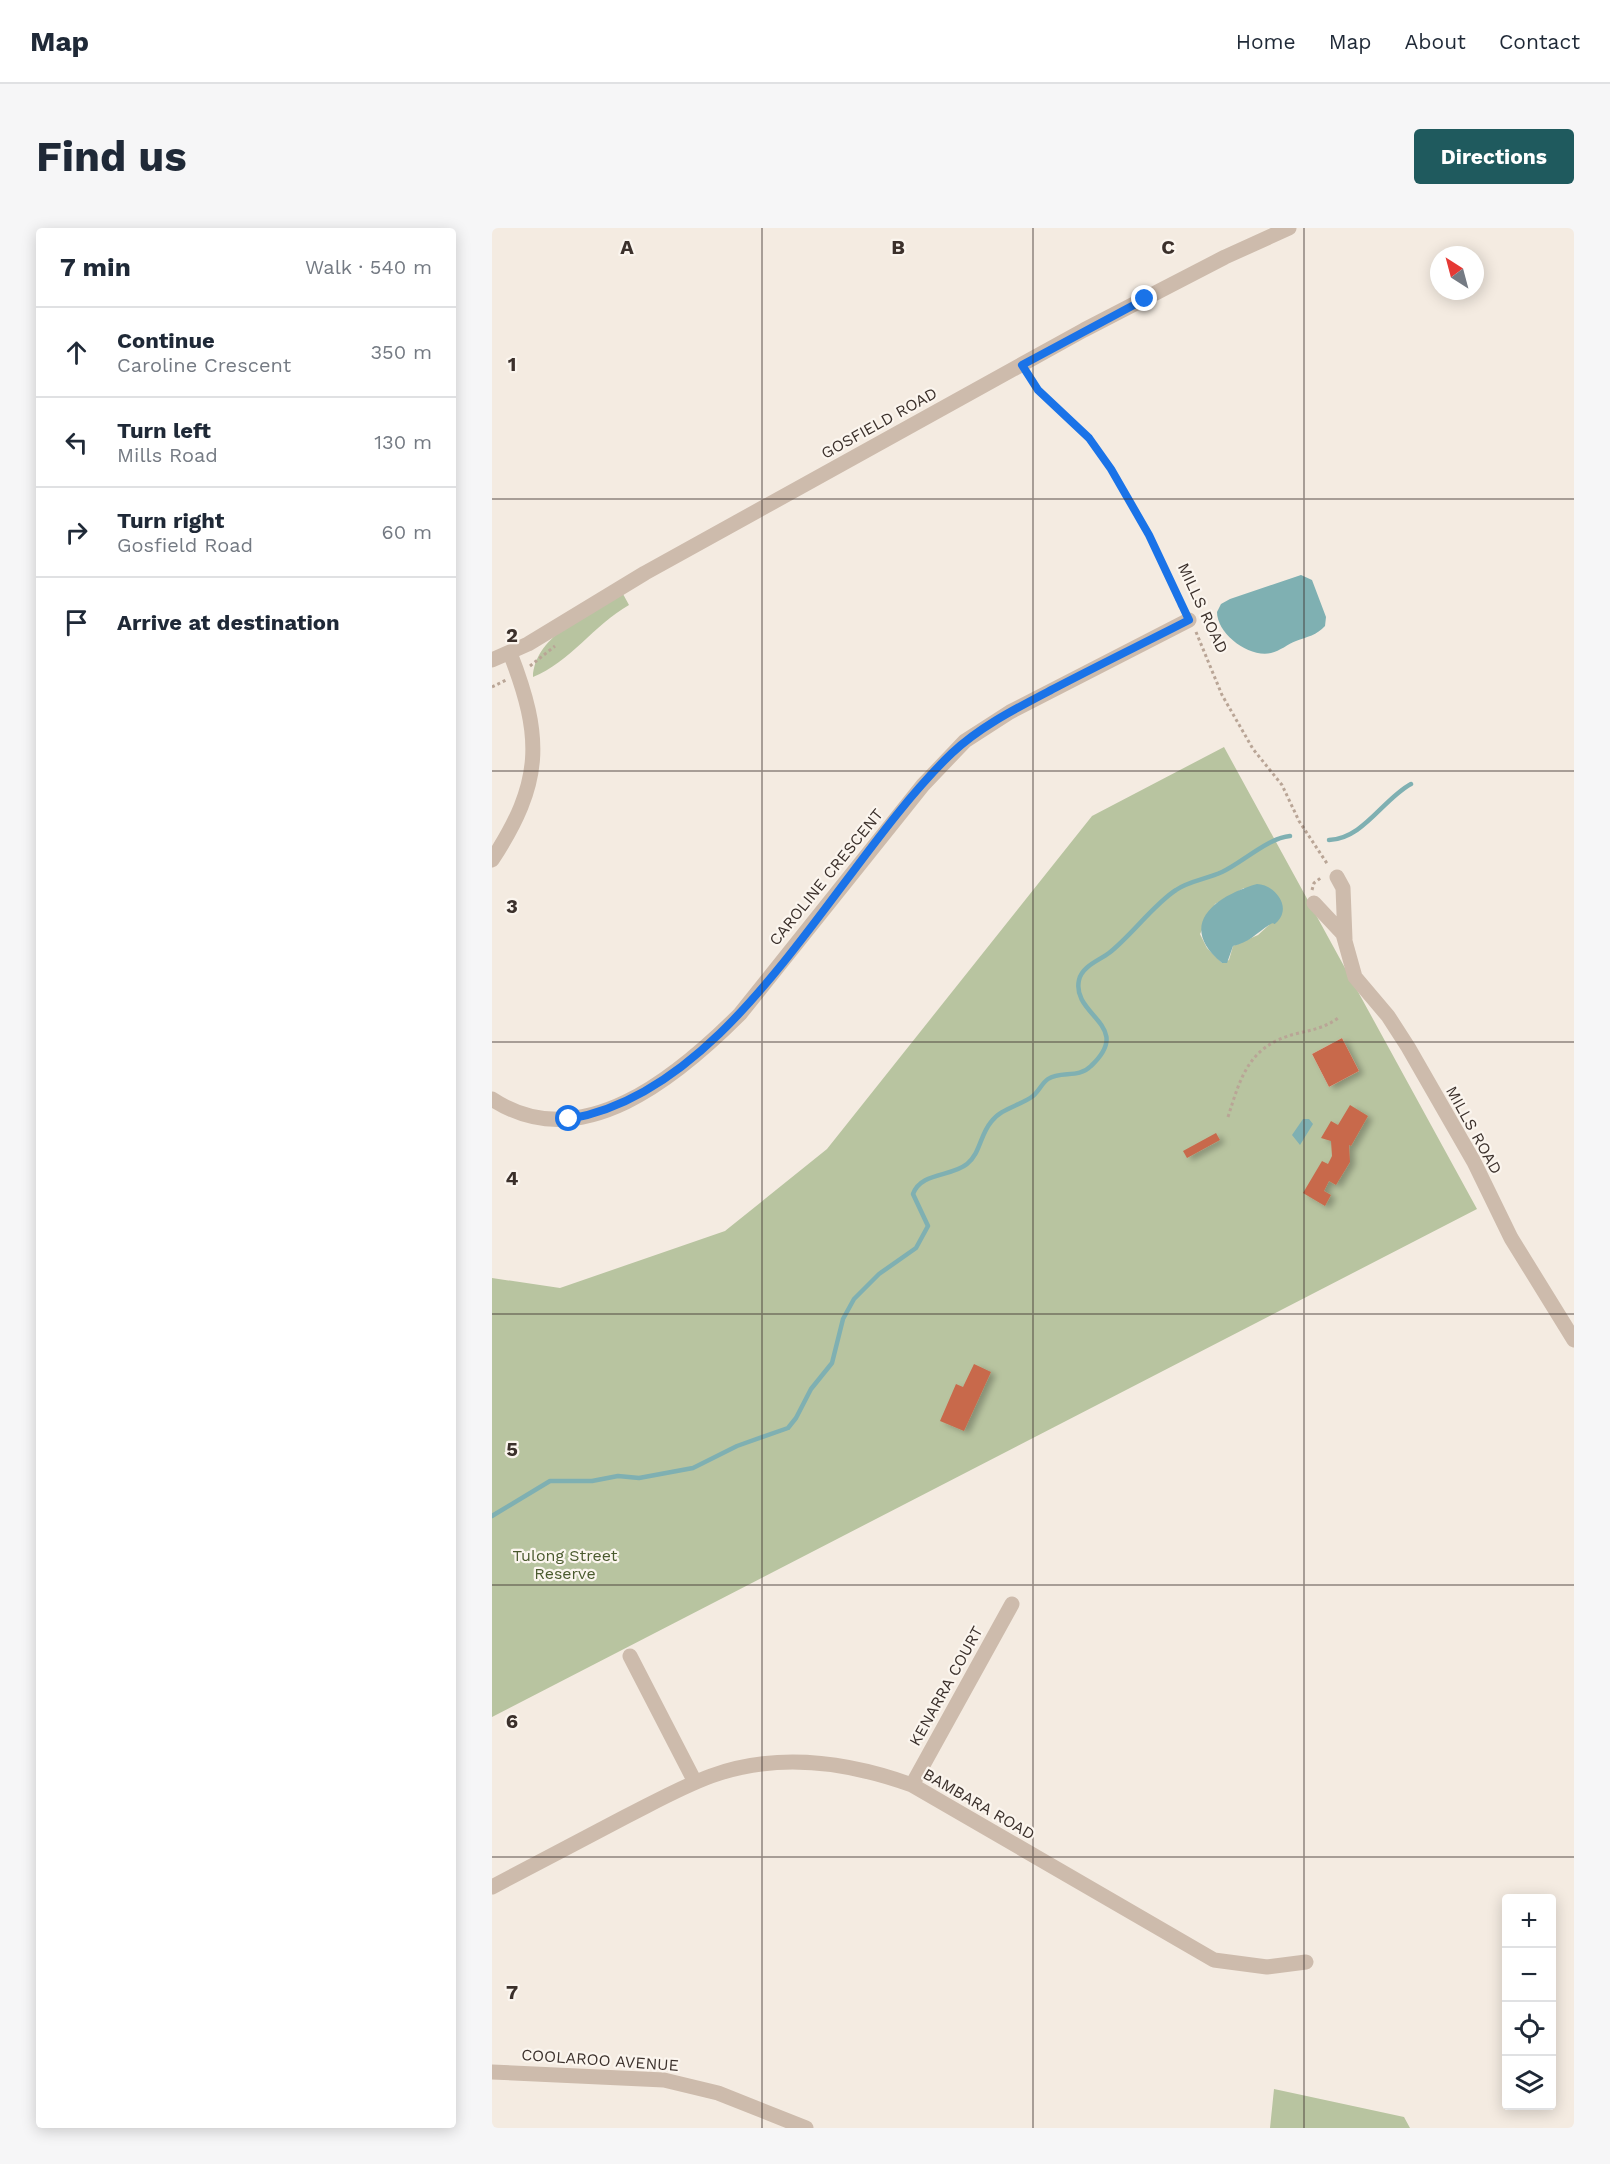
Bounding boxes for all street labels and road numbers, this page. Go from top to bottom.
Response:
street label: GOSFIELD ROAD [818,383,940,463]
street label: MILLS ROAD [1174,560,1232,656]
street label: CAROLINE CRESCENT [765,805,887,949]
street label: MILLS ROAD [1442,1083,1506,1177]
street label: KENARRA COURT [905,1623,987,1749]
street label: BAMBARA ROAD [920,1764,1038,1844]
street label: COOLAROO AVENUE [521,2045,679,2075]

